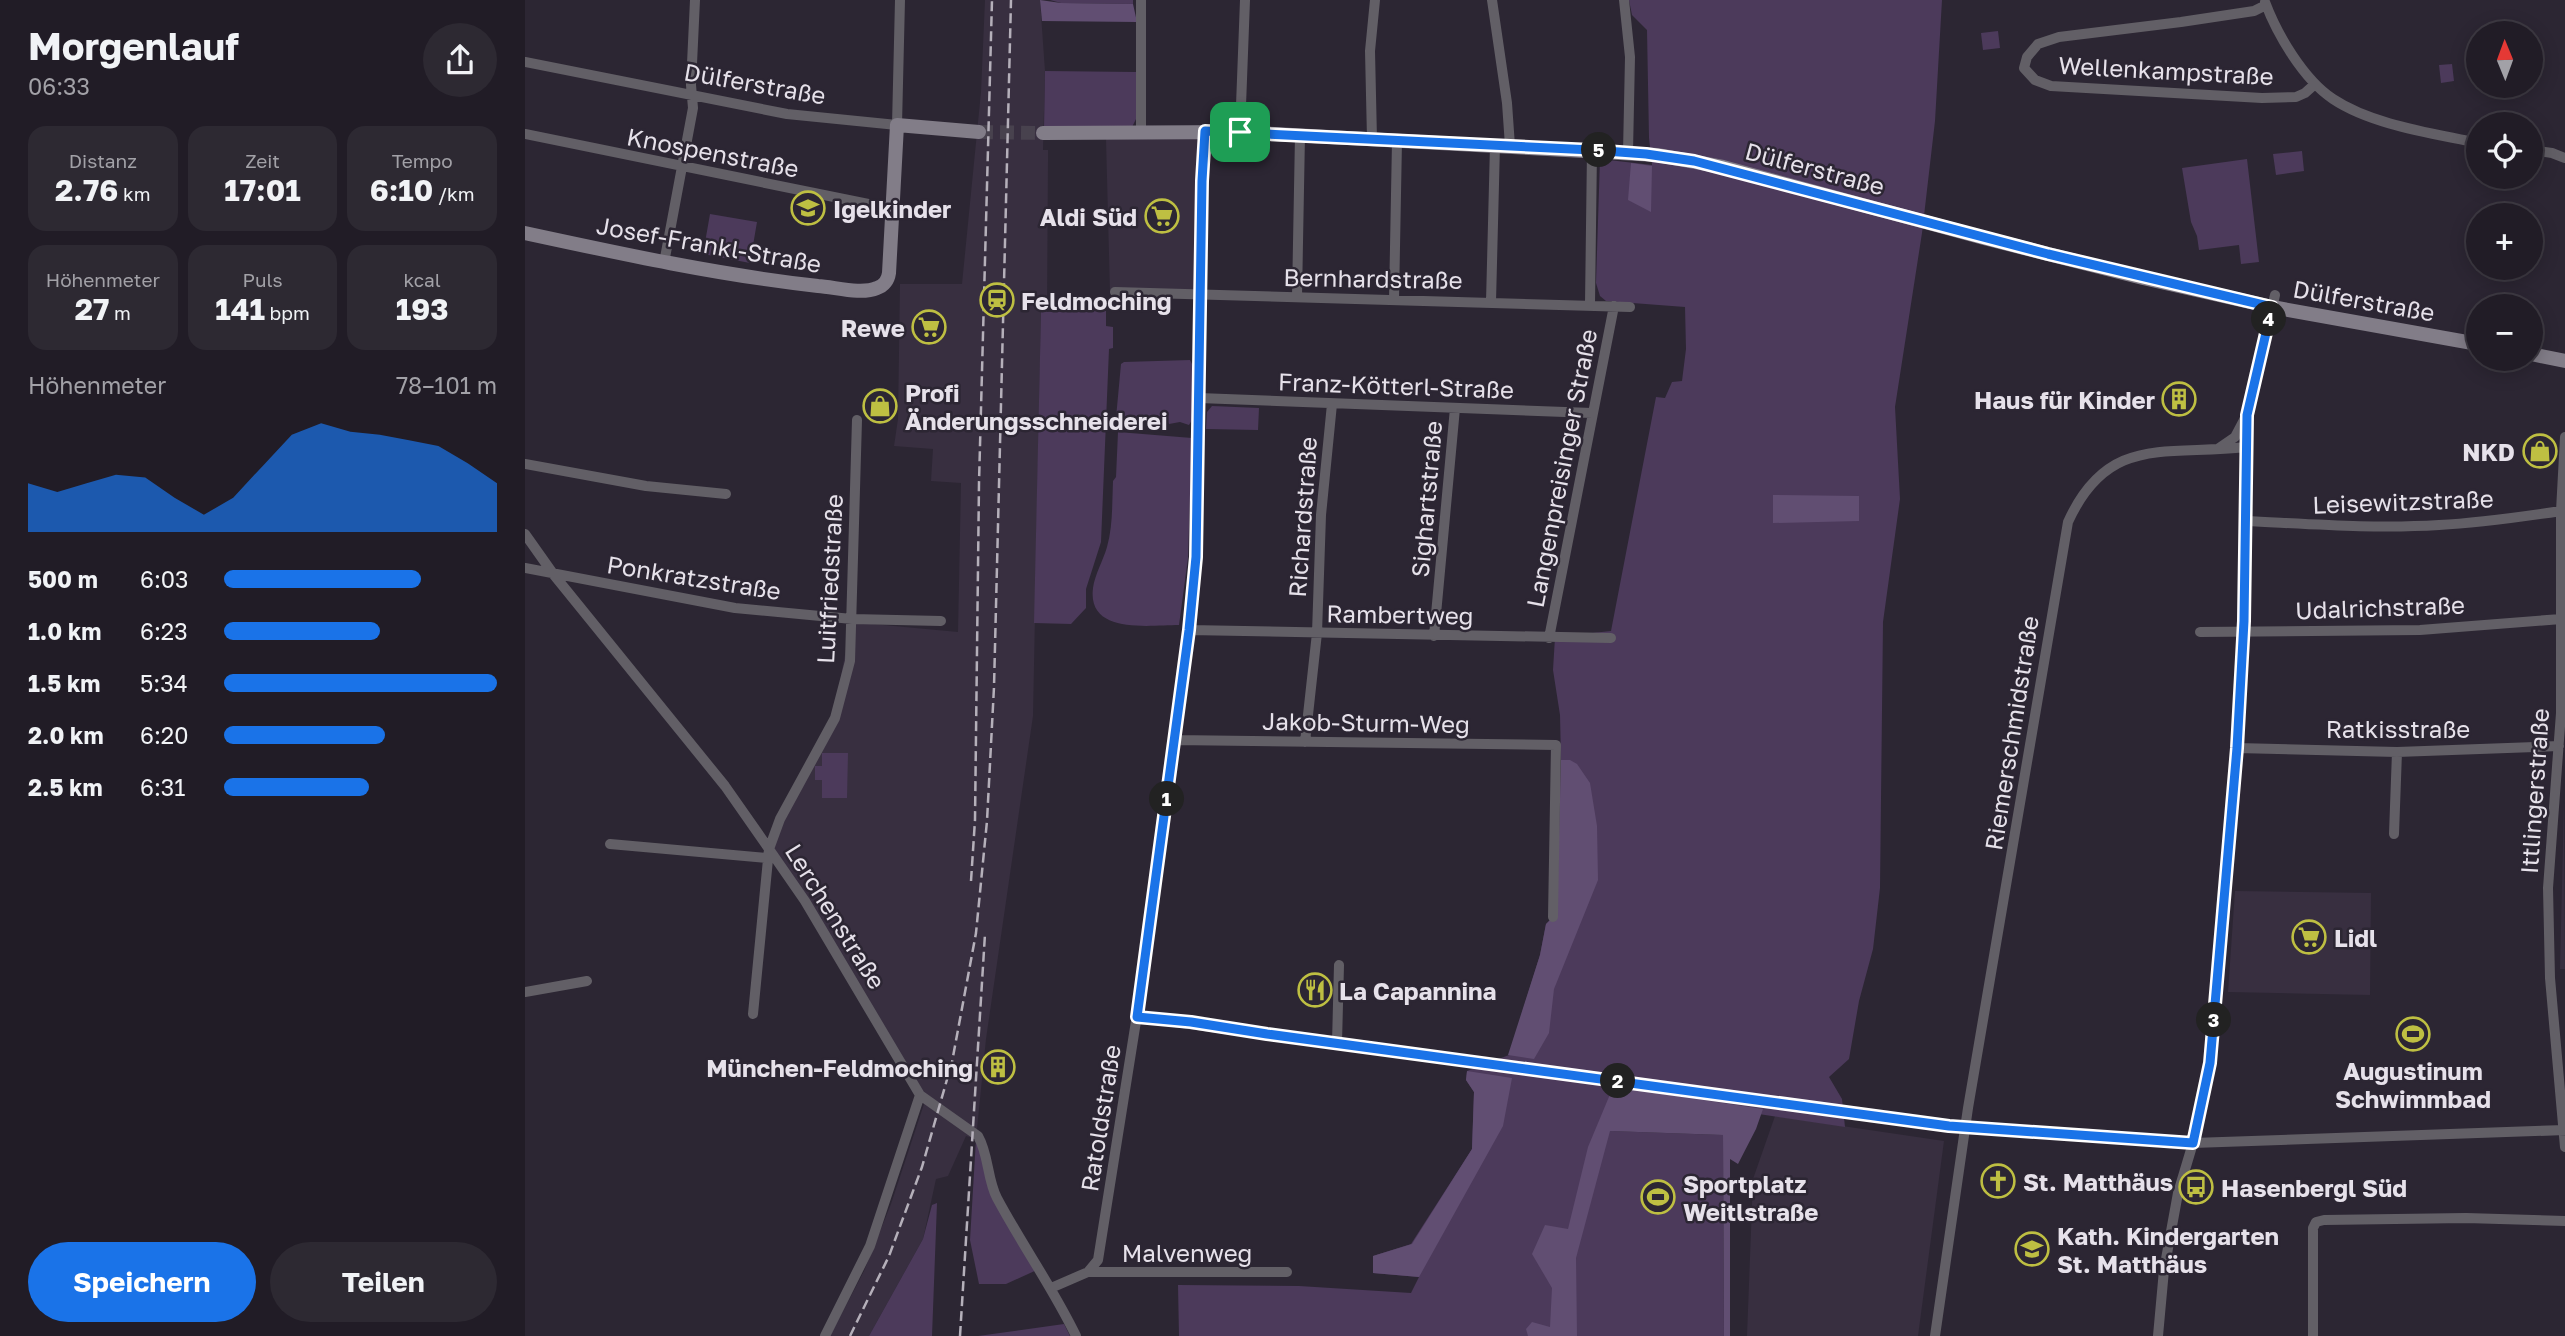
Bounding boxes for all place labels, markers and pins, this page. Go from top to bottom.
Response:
pin [1210,102,1270,162]
pin: 5 [1581,132,1617,168]
school or university icon: Igelkinder [789,189,827,227]
place label: Igelkinder [833,194,951,223]
supermarket icon: Aldi Süd [1143,197,1181,235]
place label: Aldi Süd [1040,202,1137,231]
station icon: Feldmoching [978,281,1016,319]
place label: Feldmoching [1021,286,1171,315]
pin: 4 [2251,302,2287,336]
supermarket icon: Rewe [910,308,948,346]
place label: Rewe [841,313,905,342]
place label: Profi Änderungsschneiderei [905,378,1168,435]
building icon: Haus für Kinder [2160,380,2198,418]
place label: Haus für Kinder [1974,385,2155,414]
shop icon: Profi Änderungsschneiderei [861,387,899,425]
shop icon: NKD [2521,432,2559,470]
place label: NKD [2462,437,2515,466]
pin: 1 [1149,782,1185,816]
supermarket icon: Lidl [2290,918,2328,956]
place label: Lidl [2334,923,2377,952]
restaurant icon: La Capannina [1296,971,1334,1009]
place label: La Capannina [1339,976,1497,1005]
pin: 3 [2197,1002,2231,1038]
sports icon: Augustinum Schwimmbad [2394,1015,2432,1053]
building icon: München-Feldmoching [979,1048,1017,1086]
place label: München-Feldmoching [706,1053,973,1082]
place label: Augustinum Schwimmbad [2335,1056,2491,1113]
pin: 2 [1601,1064,1635,1098]
church icon: St. Matthäus [1979,1162,2017,1200]
place label: St. Matthäus [2023,1167,2173,1196]
bus stop icon: Hasenbergl Süd [2177,1168,2215,1206]
place label: Sportplatz Weitlstraße [1683,1169,1818,1226]
place label: Hasenbergl Süd [2221,1173,2407,1202]
sports icon: Sportplatz Weitlstraße [1639,1178,1677,1216]
place label: Kath. Kindergarten St. Matthäus [2057,1221,2279,1278]
school or university icon: Kath. Kindergarten St. Matthäus [2013,1230,2051,1268]

